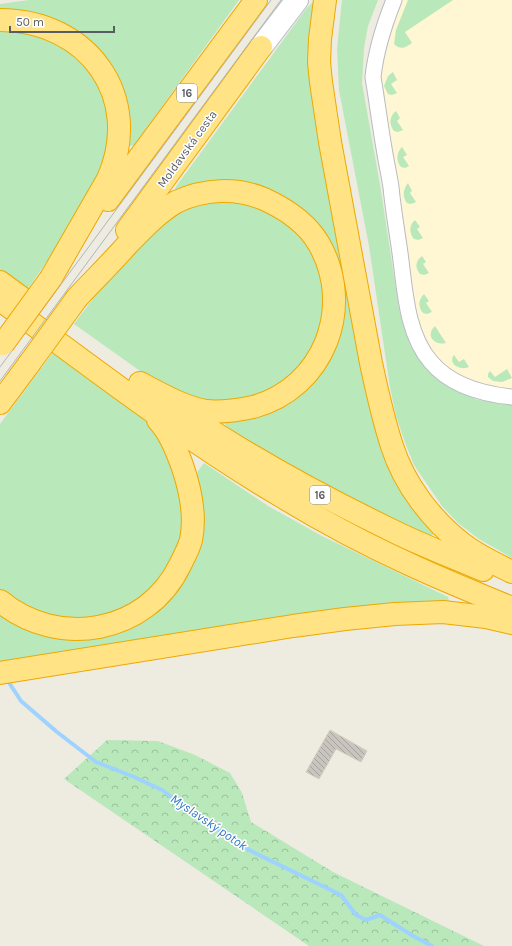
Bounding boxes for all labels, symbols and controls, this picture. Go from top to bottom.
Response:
scale bar [10,8,114,34]
text: 50 m [16,15,44,29]
road number: 16 [177,84,197,102]
street label: Moldavská cesta [154,108,220,190]
road number: 16 [310,486,330,504]
water label: Myslavský potok [168,791,250,853]

